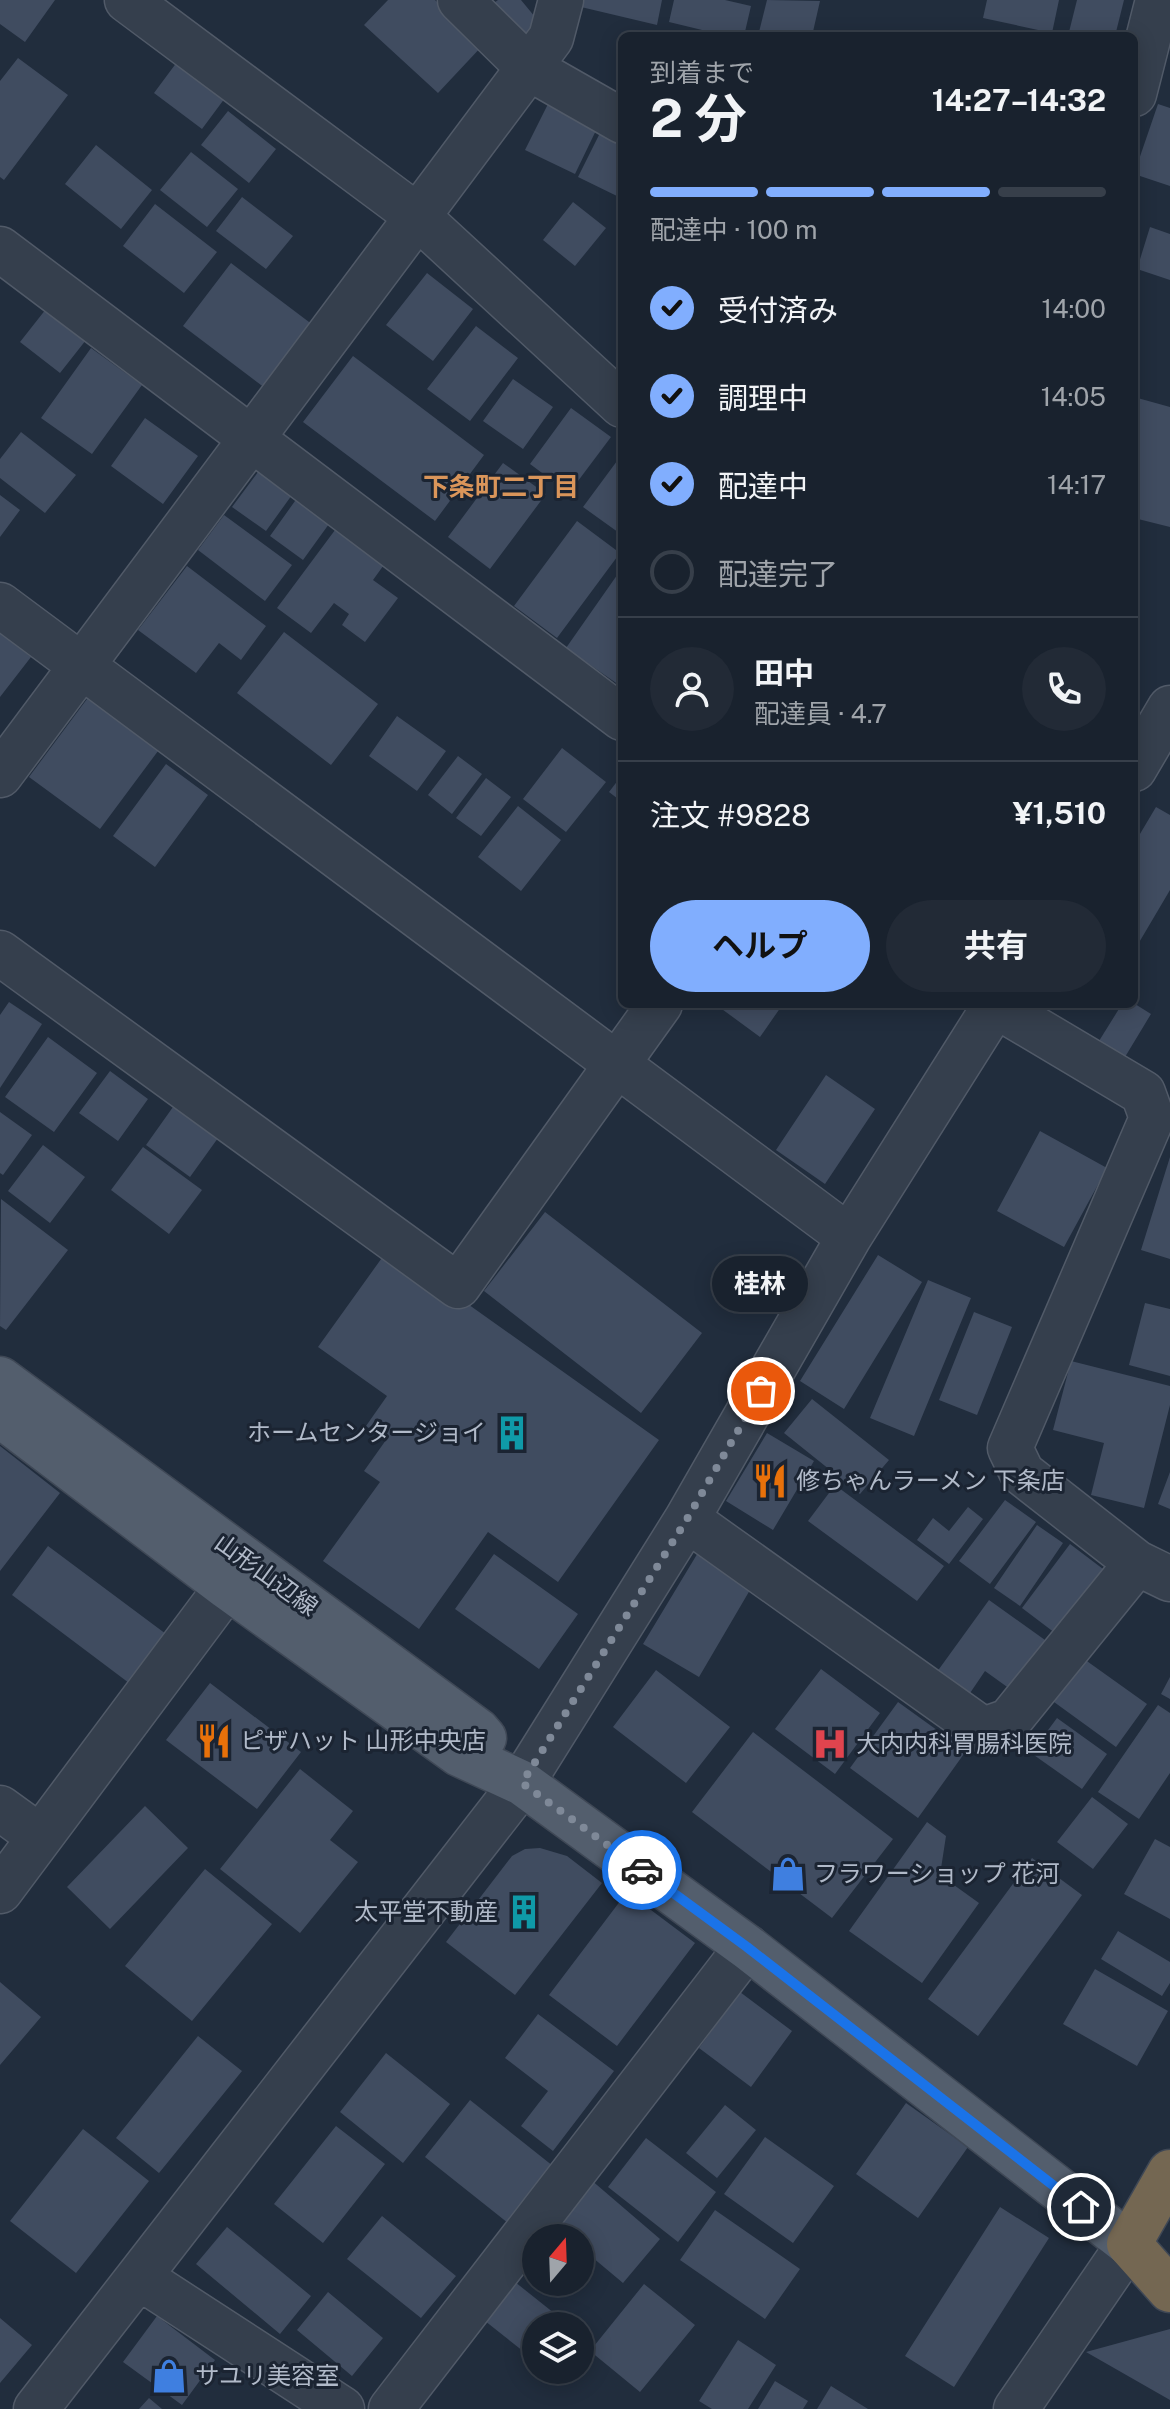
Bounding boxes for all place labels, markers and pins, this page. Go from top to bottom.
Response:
callout: 桂林 [713,1255,809,1311]
pin [727,1357,795,1425]
building icon: ホームセンタージョイ [493,1414,531,1452]
place label: ホームセンタージョイ [247,1418,486,1446]
restaurant icon: 修ちゃんラーメン 下条店 [751,1462,789,1500]
place label: 修ちゃんラーメン 下条店 [796,1466,1065,1494]
restaurant icon: ピザハット 山形中央店 [195,1722,233,1760]
hospital icon: 大内内科胃腸科医院 [811,1725,849,1763]
place label: ピザハット 山形中央店 [240,1726,486,1754]
place label: 大内内科胃腸科医院 [856,1729,1072,1757]
shop icon: フラワーショップ 花河 [769,1855,807,1893]
place label: フラワーショップ 花河 [814,1859,1059,1887]
building icon: 太平堂不動産 [505,1893,543,1931]
place label: 太平堂不動産 [354,1897,498,1925]
pin [1047,2173,1115,2241]
shop icon: サユリ美容室 [150,2357,188,2395]
place label: サユリ美容室 [195,2361,339,2389]

